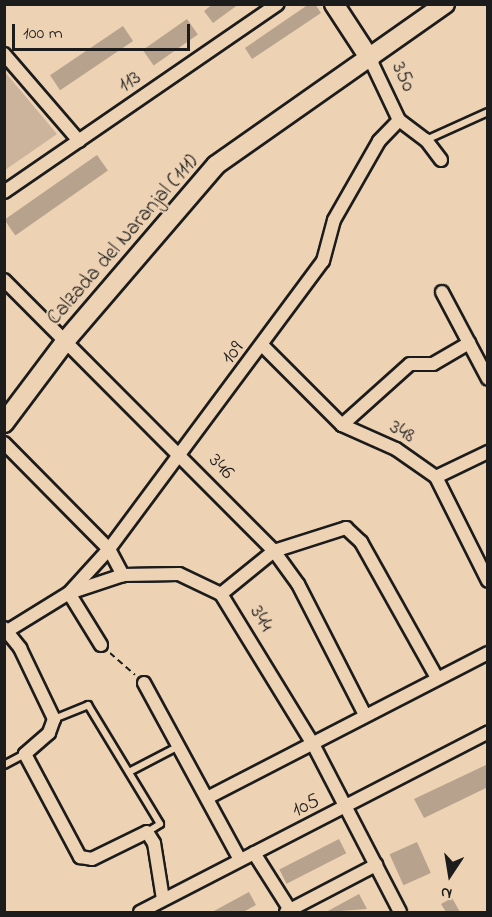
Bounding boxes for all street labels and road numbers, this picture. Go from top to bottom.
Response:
street label: 350 [385,58,421,96]
street label: 113 [114,65,146,99]
street label: Calzada del Naranjal (111) [42,149,204,331]
street label: 109 [216,337,250,369]
street label: 348 [385,415,419,449]
street label: 346 [203,449,239,485]
street label: 344 [244,601,278,637]
street label: 105 [288,789,324,823]

